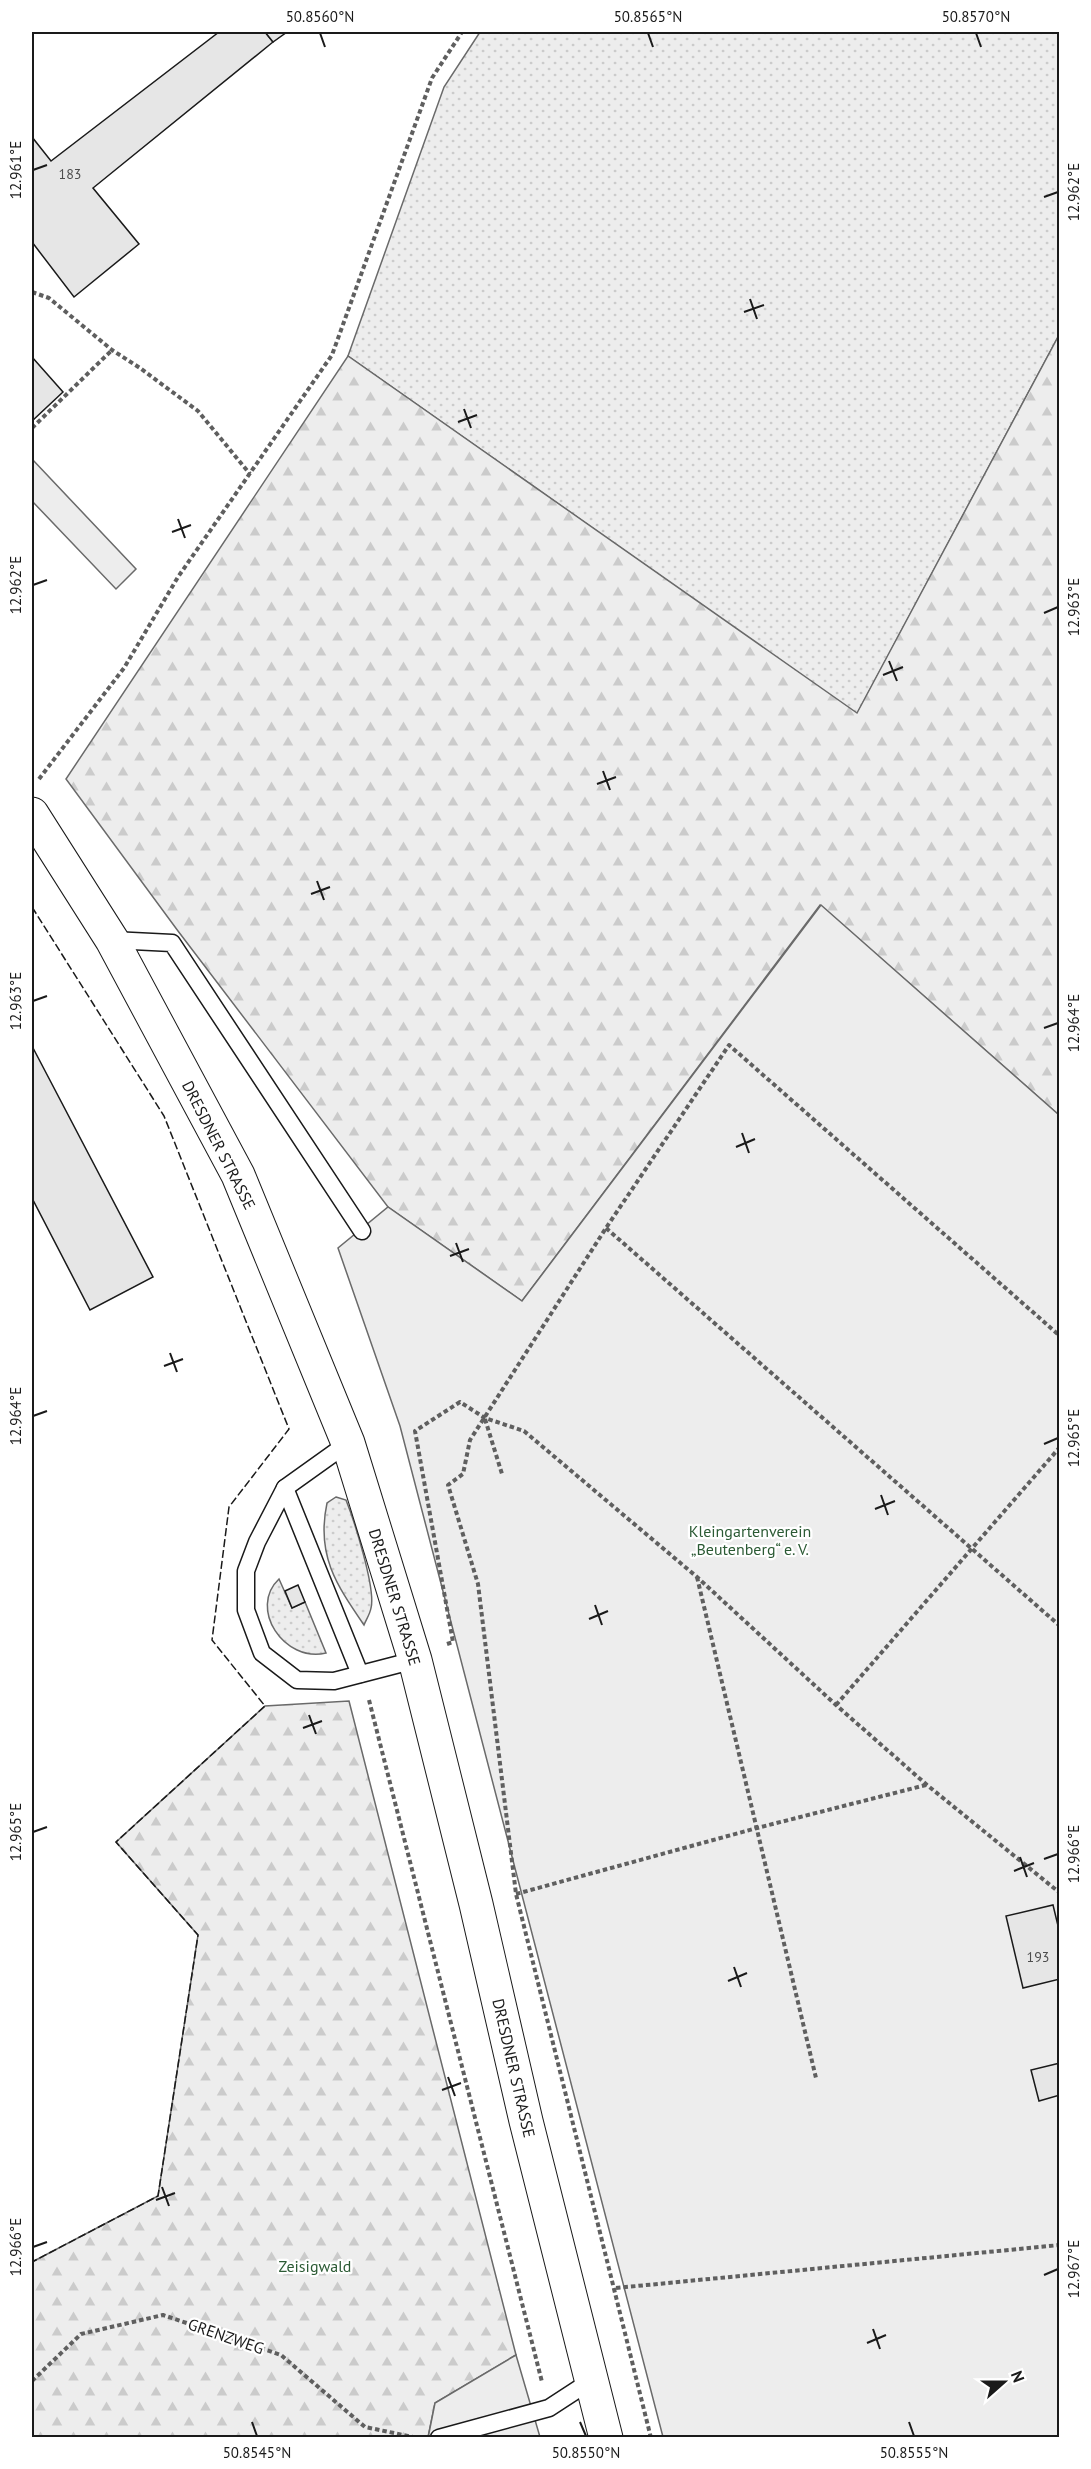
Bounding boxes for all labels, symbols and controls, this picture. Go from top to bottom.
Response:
text: 50.8560°N [286,7,354,26]
text: 50.8565°N [614,7,682,26]
text: 50.8570°N [942,7,1010,26]
text: 12.961°E [6,141,25,199]
text: 12.962°E [1064,163,1083,221]
house number: 183 [59,165,81,183]
text: 12.962°E [6,556,25,614]
text: 12.963°E [1064,578,1083,636]
text: 12.963°E [6,972,25,1030]
text: 12.964°E [1064,994,1083,1052]
street label: DRESDNER STRASSE [178,1077,260,1213]
text: 12.964°E [6,1387,25,1445]
text: 12.965°E [1064,1409,1083,1467]
park label: Kleingartenverein „Beutenberg“ e. V. [689,1521,811,1559]
street label: DRESDNER STRASSE [365,1526,425,1668]
text: 12.965°E [6,1803,25,1861]
text: 12.966°E [1064,1825,1083,1883]
house number: 193 [1027,1948,1049,1966]
street label: DRESDNER STRASSE [488,1997,540,2139]
text: 12.966°E [6,2218,25,2276]
text: 12.967°E [1064,2240,1083,2298]
park label: Zeisigwald [279,2256,351,2276]
street label: GRENZWEG [185,2314,267,2358]
north arrow [974,2352,1034,2412]
text: N [1007,2368,1029,2385]
text: 50.8545°N [223,2443,291,2462]
text: 50.8550°N [552,2443,620,2462]
text: 50.8555°N [880,2443,948,2462]

